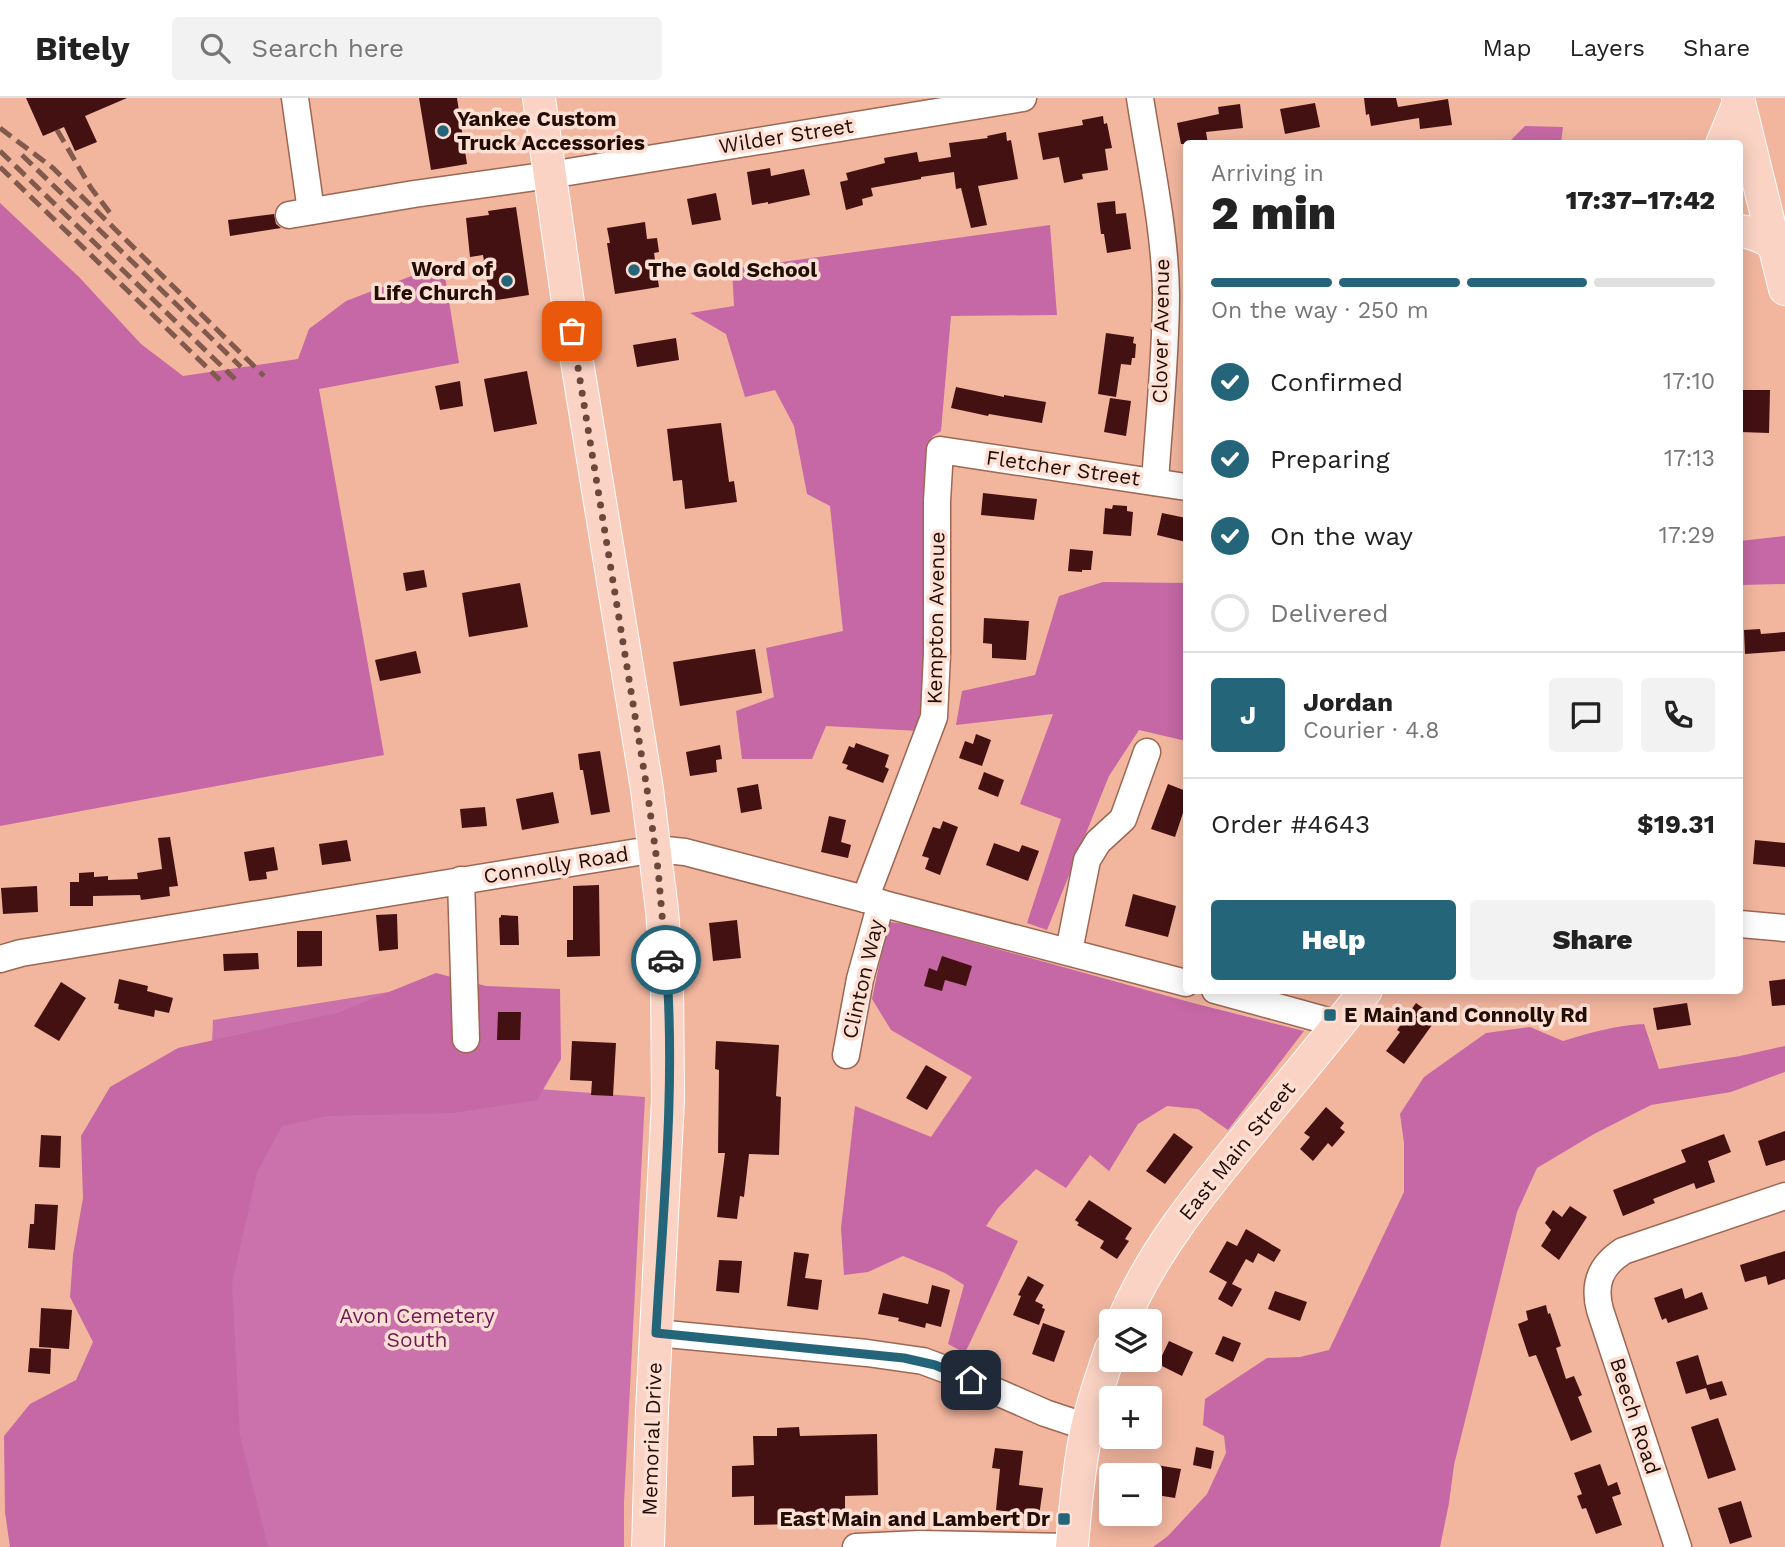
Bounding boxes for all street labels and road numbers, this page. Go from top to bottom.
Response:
street label: Wilder Street [717,112,855,158]
street label: Clover Avenue [1147,258,1174,404]
street label: Fletcher Street [984,444,1142,491]
street label: Kempton Avenue [921,531,950,705]
street label: Connolly Road [482,841,630,888]
street label: Clinton Way [837,917,888,1041]
street label: East Main Street [1173,1076,1300,1225]
street label: Beech Road [1605,1354,1666,1477]
street label: Memorial Drive [636,1362,667,1516]

